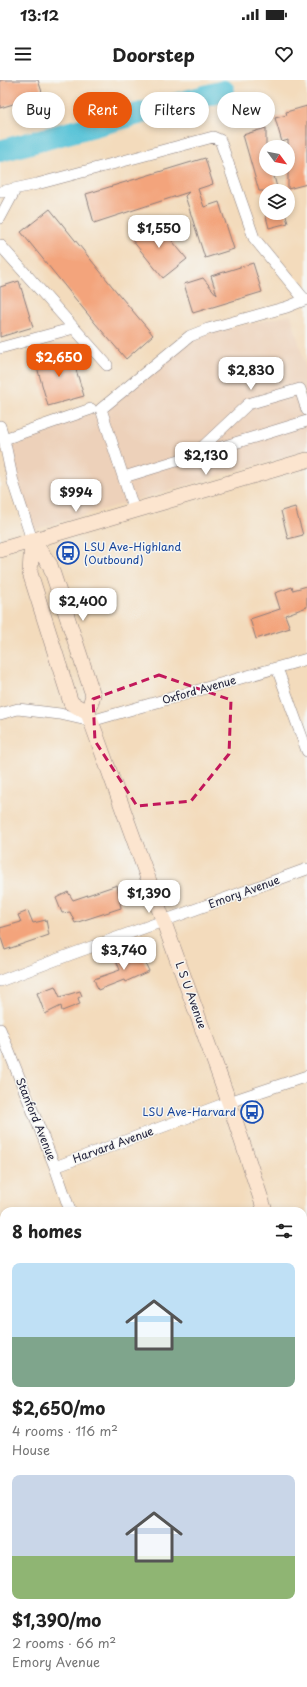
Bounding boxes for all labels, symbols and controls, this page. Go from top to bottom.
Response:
text: 13:12 [20,3,59,26]
text: Doorstep [112,41,195,68]
icon: menu [12,43,34,65]
icon: heart [273,43,295,65]
chip: Buy [12,92,65,128]
chip: Rent [73,92,132,128]
chip: Filters [140,92,209,128]
chip: New [217,92,275,128]
north arrow [259,140,295,176]
map controls [259,140,295,220]
button: layers [259,184,295,220]
pin: $1,550 [126,215,192,249]
text: $1,550 [137,218,181,237]
pin: $2,650 [26,344,92,378]
text: $2,650 [36,347,82,366]
pin: $2,830 [218,357,284,391]
text: $2,830 [228,360,274,379]
pin: $2,130 [173,442,239,476]
text: $2,130 [184,445,228,464]
pin: $994 [52,479,100,513]
text: $994 [60,482,92,501]
place label: LSU Ave-Highland (Outbound) [84,538,181,568]
bus stop icon: LSU Ave-Highland (Outbound) [55,540,81,566]
pin: $2,400 [50,588,116,622]
text: $2,400 [59,591,107,610]
street label: Oxford Avenue [160,671,238,708]
street label: Emory Avenue [206,871,282,912]
pin: $1,390 [116,880,182,914]
text: $1,390 [127,883,171,902]
pin: $3,740 [91,937,157,971]
text: $3,740 [101,940,147,959]
street label: L S U Avenue [171,959,212,1031]
street label: Stanford Avenue [12,1075,61,1163]
bus stop icon: LSU Ave-Harvard [239,1099,265,1125]
place label: LSU Ave-Harvard [142,1103,236,1120]
street label: Harvard Avenue [70,1122,156,1167]
text: 8 homes [12,1218,82,1244]
icon: filters [273,1220,295,1242]
icon: home [118,1289,190,1361]
text: $2,650/mo [12,1395,105,1421]
text: 4 rooms · 116 m² [12,1421,118,1440]
text: House [12,1440,50,1459]
icon: home [118,1501,190,1573]
text: $1,390/mo [12,1607,101,1633]
text: 2 rooms · 66 m² [12,1633,116,1652]
text: Emory Avenue [12,1652,100,1671]

